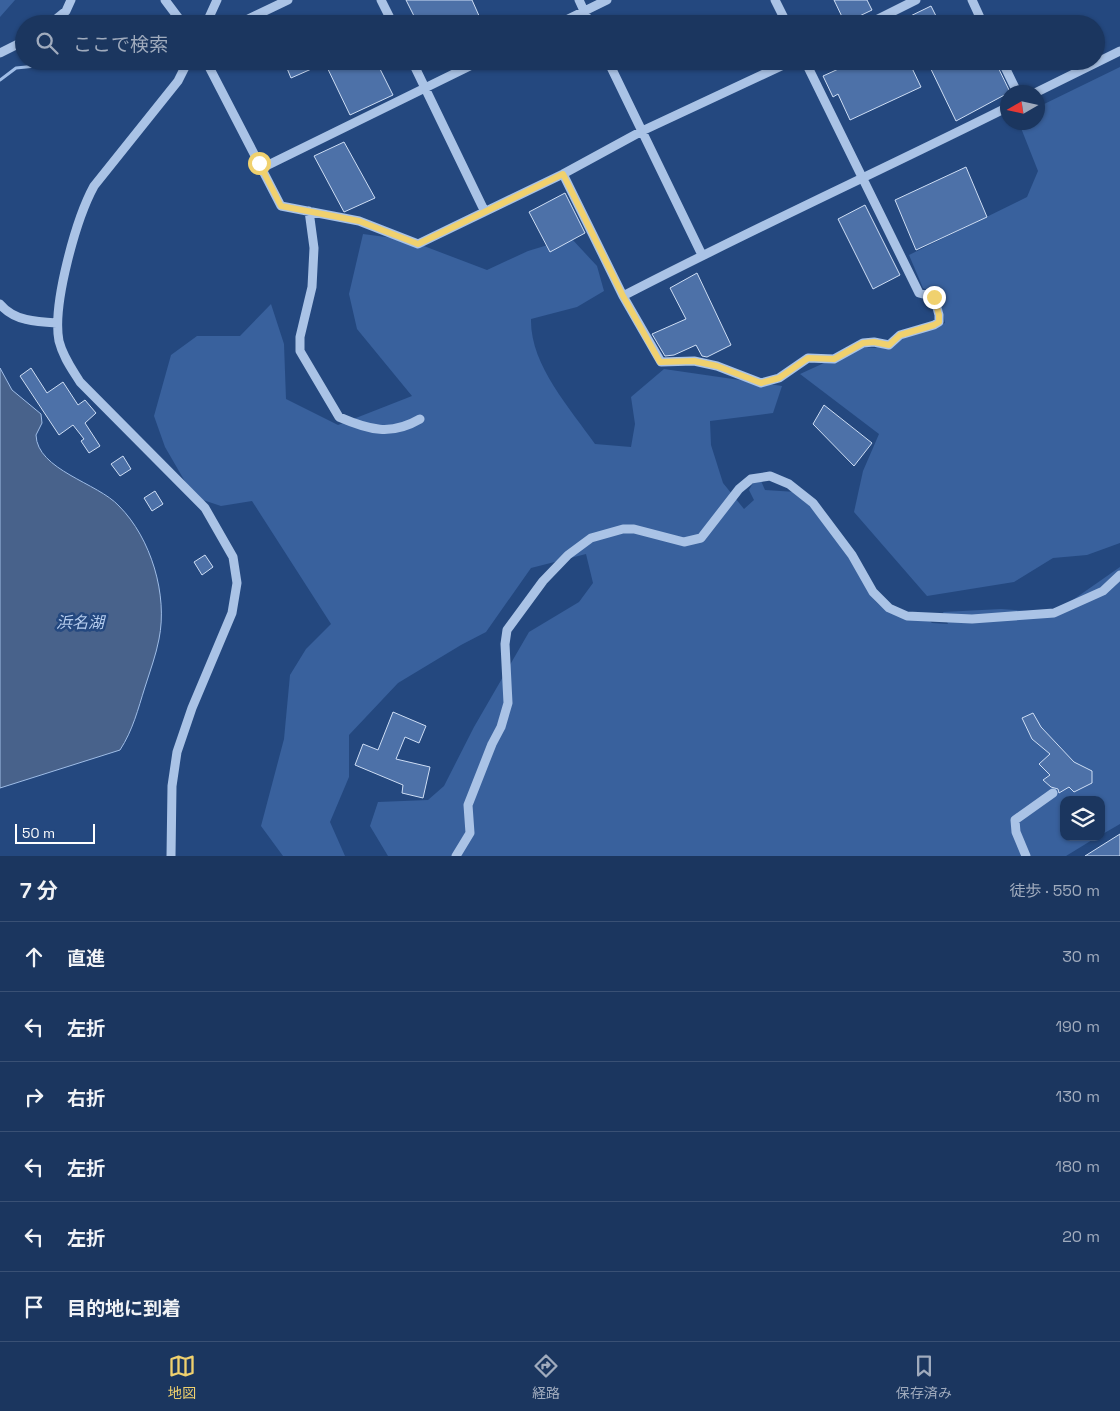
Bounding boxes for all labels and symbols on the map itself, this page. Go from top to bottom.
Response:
north arrow [1000,85,1045,130]
route start [248,152,271,175]
route end [923,286,946,309]
water label: 浜名湖 [56,612,107,633]
scale bar [15,821,95,844]

